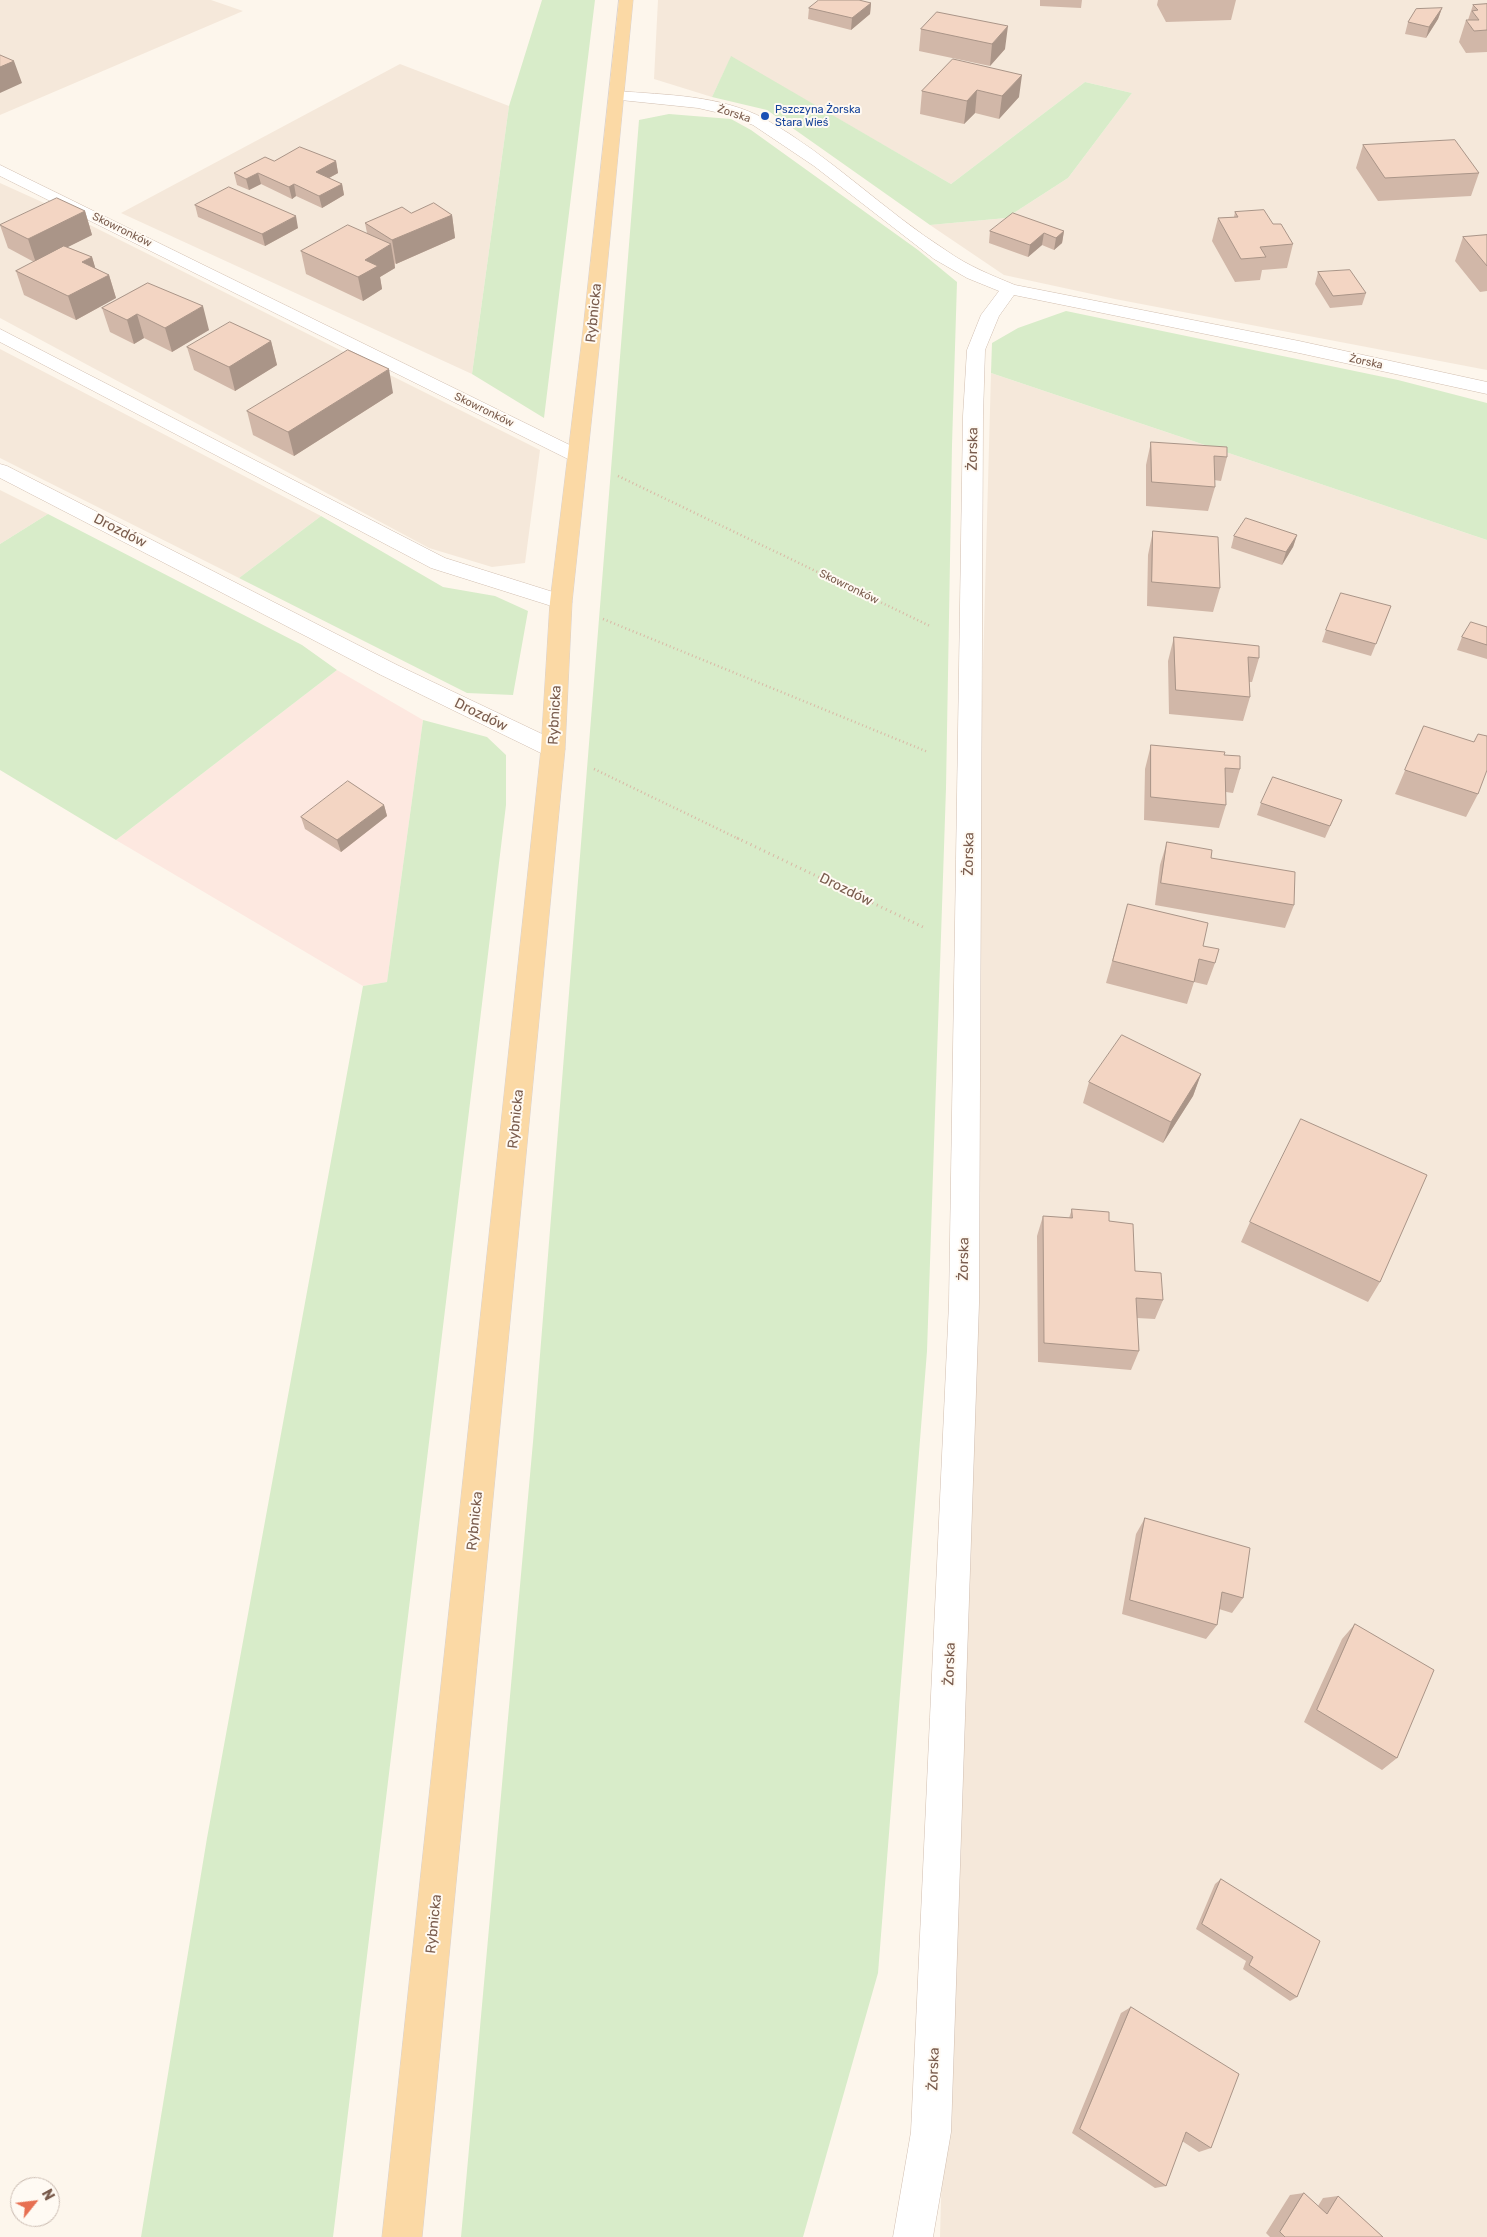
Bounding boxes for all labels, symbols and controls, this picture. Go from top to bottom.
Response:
street label: Żorska [716,102,752,126]
place label: Pszczyna Żorska Stara Wieś [775,103,861,129]
marker: Pszczyna Żorska Stara Wieś [759,110,771,122]
street label: Skowronków [90,210,154,250]
street label: Rybnicka [583,282,605,344]
street label: Żorska [1348,352,1384,372]
street label: Skowronków [452,390,516,430]
street label: Żorska [964,427,982,471]
street label: Drozdów [91,511,149,551]
street label: Skowronków [817,567,881,607]
street label: Rybnicka [545,685,565,745]
street label: Drozdów [452,695,510,735]
street label: Żorska [960,832,978,876]
street label: Drozdów [817,870,875,910]
street label: Rybnicka [505,1088,527,1150]
street label: Żorska [955,1237,973,1281]
street label: Rybnicka [464,1490,486,1552]
street label: Żorska [941,1642,959,1686]
street label: Rybnicka [423,1893,445,1955]
street label: Żorska [925,2047,943,2091]
north arrow [10,2177,60,2227]
text: N [38,2186,58,2203]

